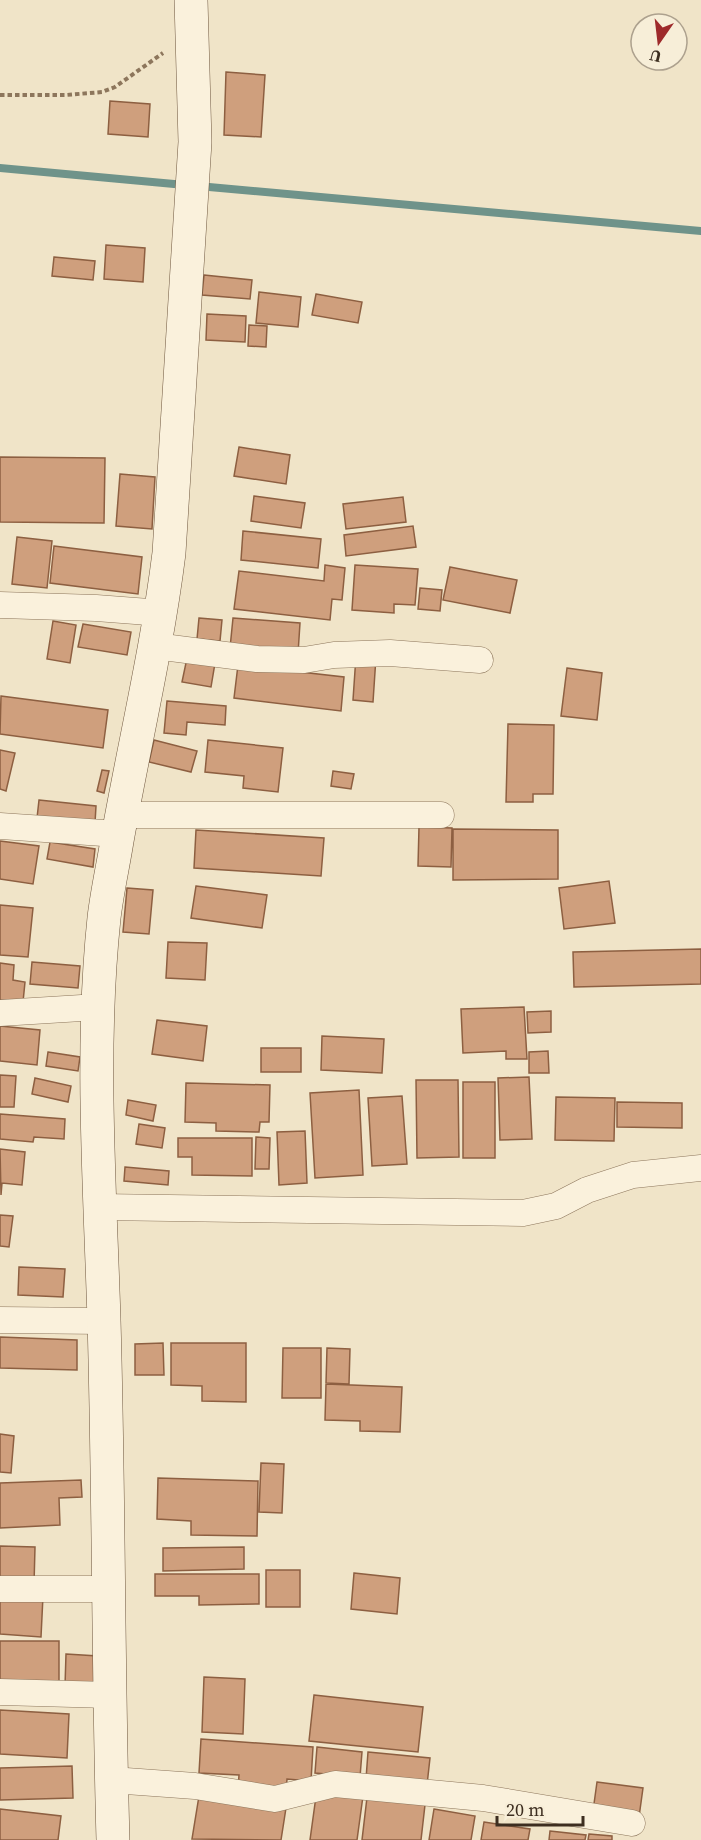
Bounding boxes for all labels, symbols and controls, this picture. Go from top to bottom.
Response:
north arrow [629,12,689,72]
text: U [647,44,664,69]
scale bar [497,1789,582,1827]
text: 20 m [506,1797,544,1822]

